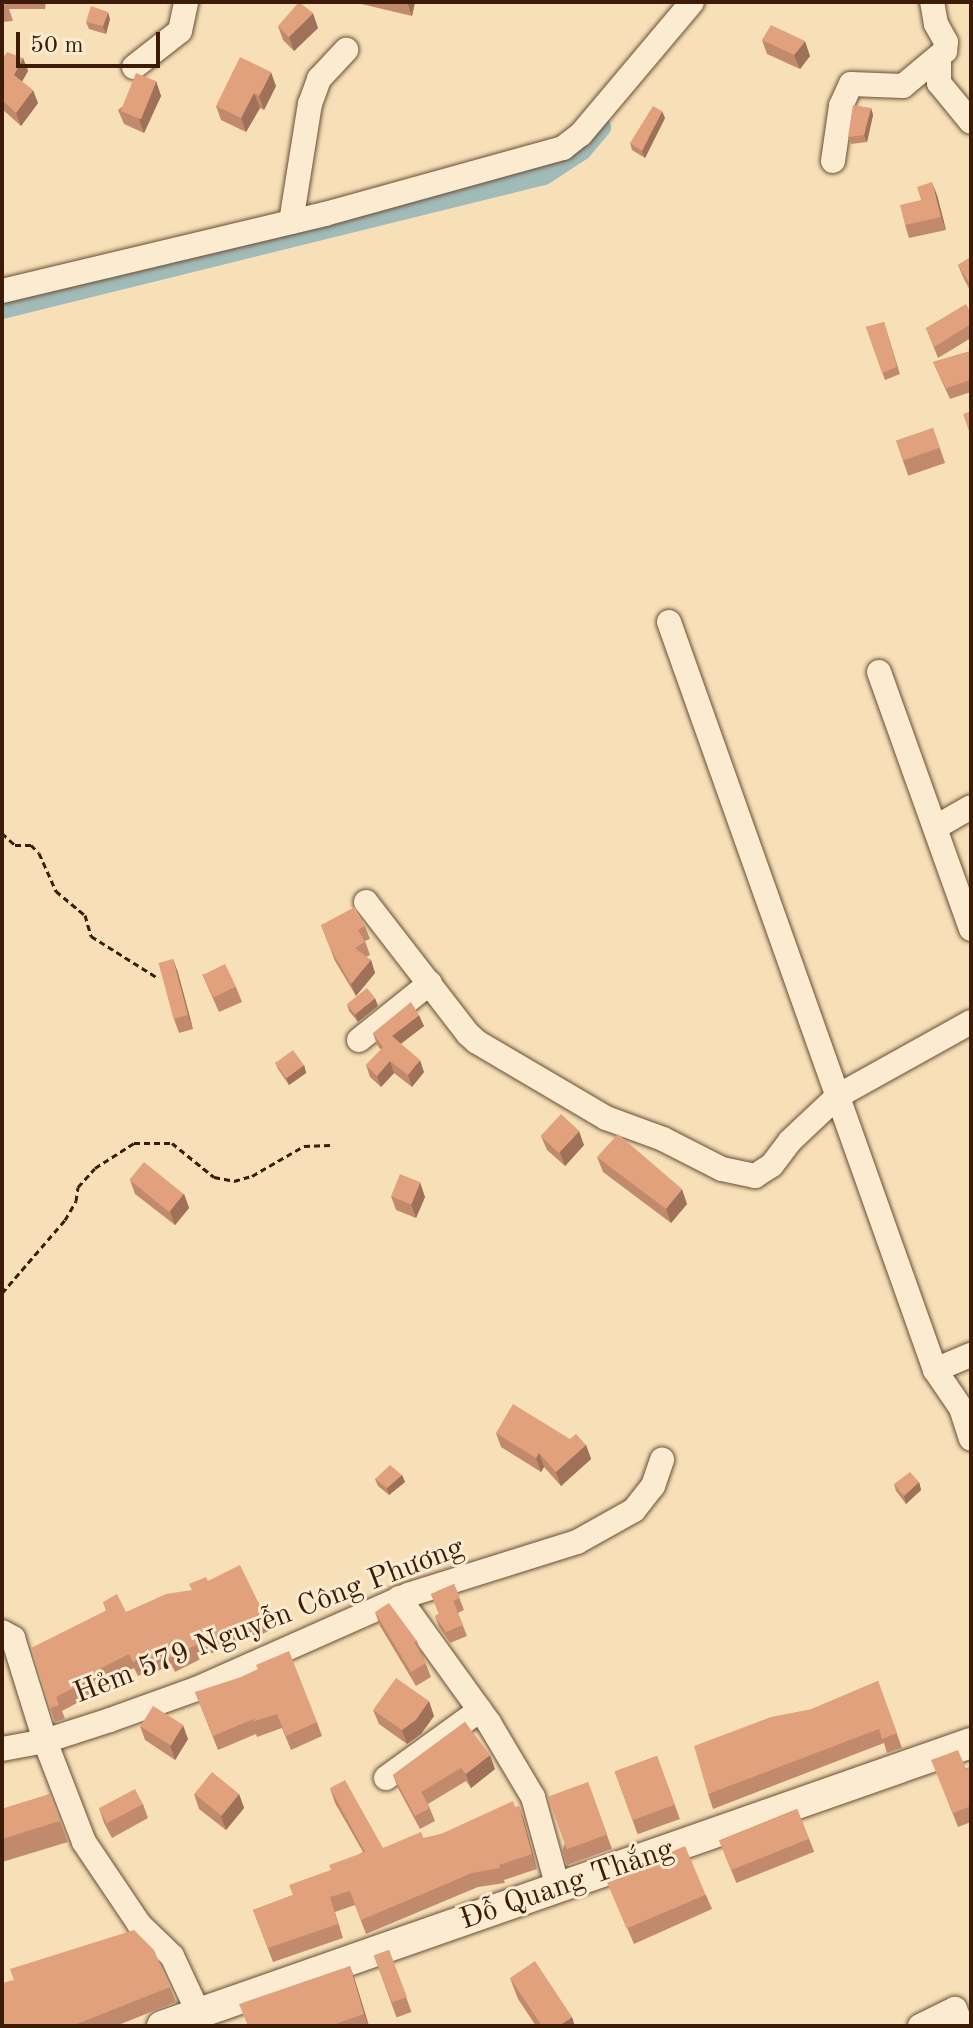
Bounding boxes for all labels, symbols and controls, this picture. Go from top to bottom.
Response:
scale bar [20,16,164,66]
text: 50 m [30,34,84,58]
street label: Hẻm 579 Nguyễn Công Phương [69,1530,469,1712]
street label: Đỗ Quang Thắng [455,1832,679,1938]

